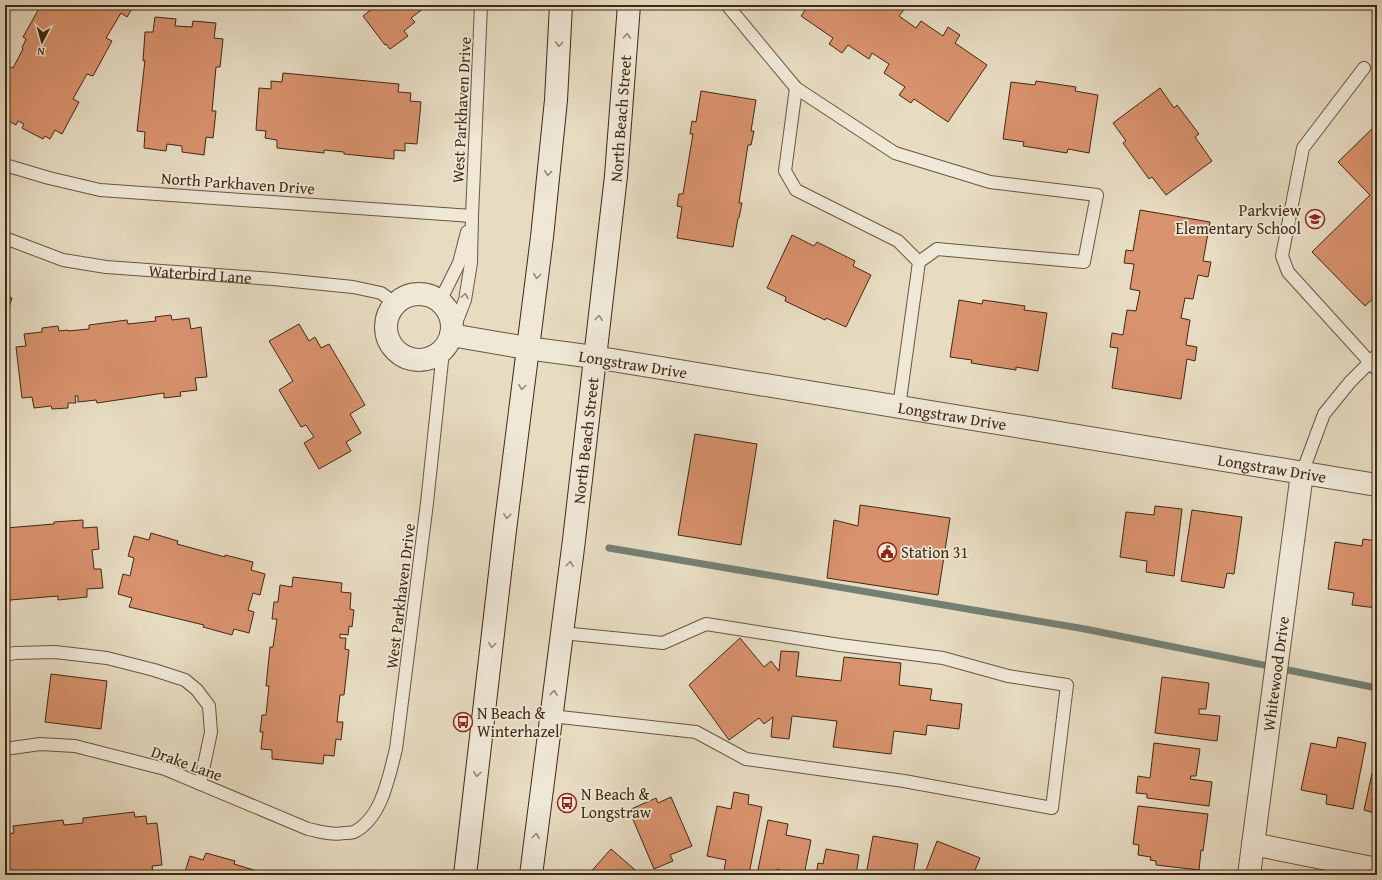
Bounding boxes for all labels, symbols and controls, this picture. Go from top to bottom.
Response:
north arrow [22,22,62,62]
one-way arrow [622,33,631,39]
street label: West Parkhaven Drive [445,36,477,184]
one-way arrow [554,41,563,47]
text: N [36,44,45,60]
street label: North Beach Street [603,54,637,183]
street label: North Parkhaven Drive [160,166,316,200]
one-way arrow [544,170,553,177]
place label: Parkview Elementary School [1176,198,1302,240]
school or university icon: Parkview Elementary School [1304,208,1326,230]
street label: Waterbird Lane [148,258,253,289]
one-way arrow [533,273,542,279]
one-way arrow [461,293,469,299]
one-way arrow [594,315,603,321]
street label: Longstraw Drive [577,344,689,384]
street label: North Beach Street [566,375,605,505]
one-way arrow [518,384,527,390]
street label: Longstraw Drive [896,395,1008,436]
street label: Longstraw Drive [1216,447,1328,489]
one-way arrow [503,513,512,519]
street label: West Parkhaven Drive [379,522,421,670]
place label: Station 31 [901,540,968,564]
public building icon: Station 31 [876,541,898,563]
one-way arrow [566,561,575,567]
street label: Whitewood Drive [1256,615,1295,733]
one-way arrow [487,642,496,648]
one-way arrow [549,690,558,696]
place label: N Beach & Winterhazel [477,701,560,743]
bus stop icon: N Beach & Winterhazel [452,711,474,733]
street label: Drake Lane [148,739,226,787]
one-way arrow [473,771,482,777]
place label: N Beach & Longstraw [581,782,652,824]
bus stop icon: N Beach & Longstraw [556,792,578,814]
one-way arrow [531,833,540,839]

